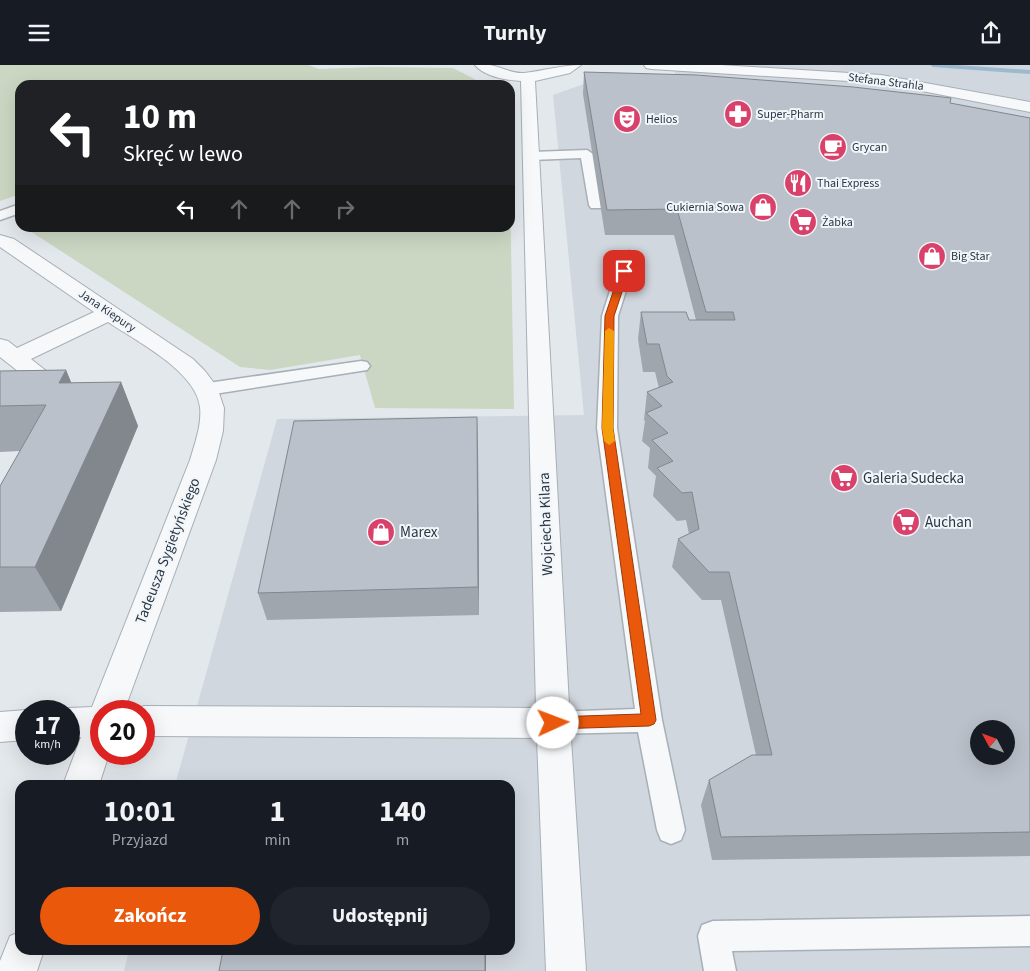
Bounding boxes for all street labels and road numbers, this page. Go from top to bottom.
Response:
street label: Stefana Strahla [847,69,925,95]
street label: Jana Kiepury [75,286,139,337]
street label: Wojciecha Kilara [534,472,558,576]
street label: Tadeusza Sygietyńskiego [130,475,206,627]

